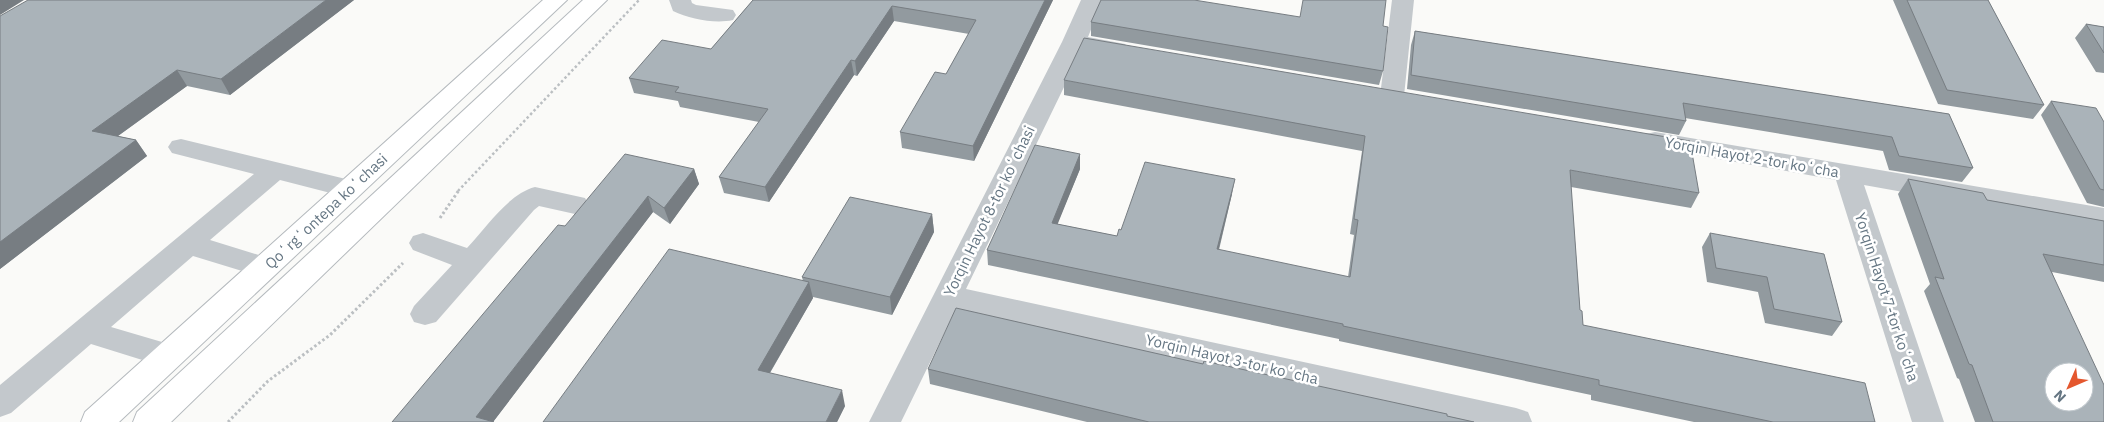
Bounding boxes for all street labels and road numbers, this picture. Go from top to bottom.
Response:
street label: Yorqin Hayot 8-tor koʻchasi [939,123,1039,299]
street label: Yorqin Hayot 2-tor koʻcha [1663,132,1841,182]
street label: Qoʻrgʻontepa koʻchasi [261,149,391,273]
street label: Yorqin Hayot 7-tor koʻcha [1851,210,1923,384]
street label: Yorqin Hayot 3-tor koʻcha [1144,330,1320,388]

